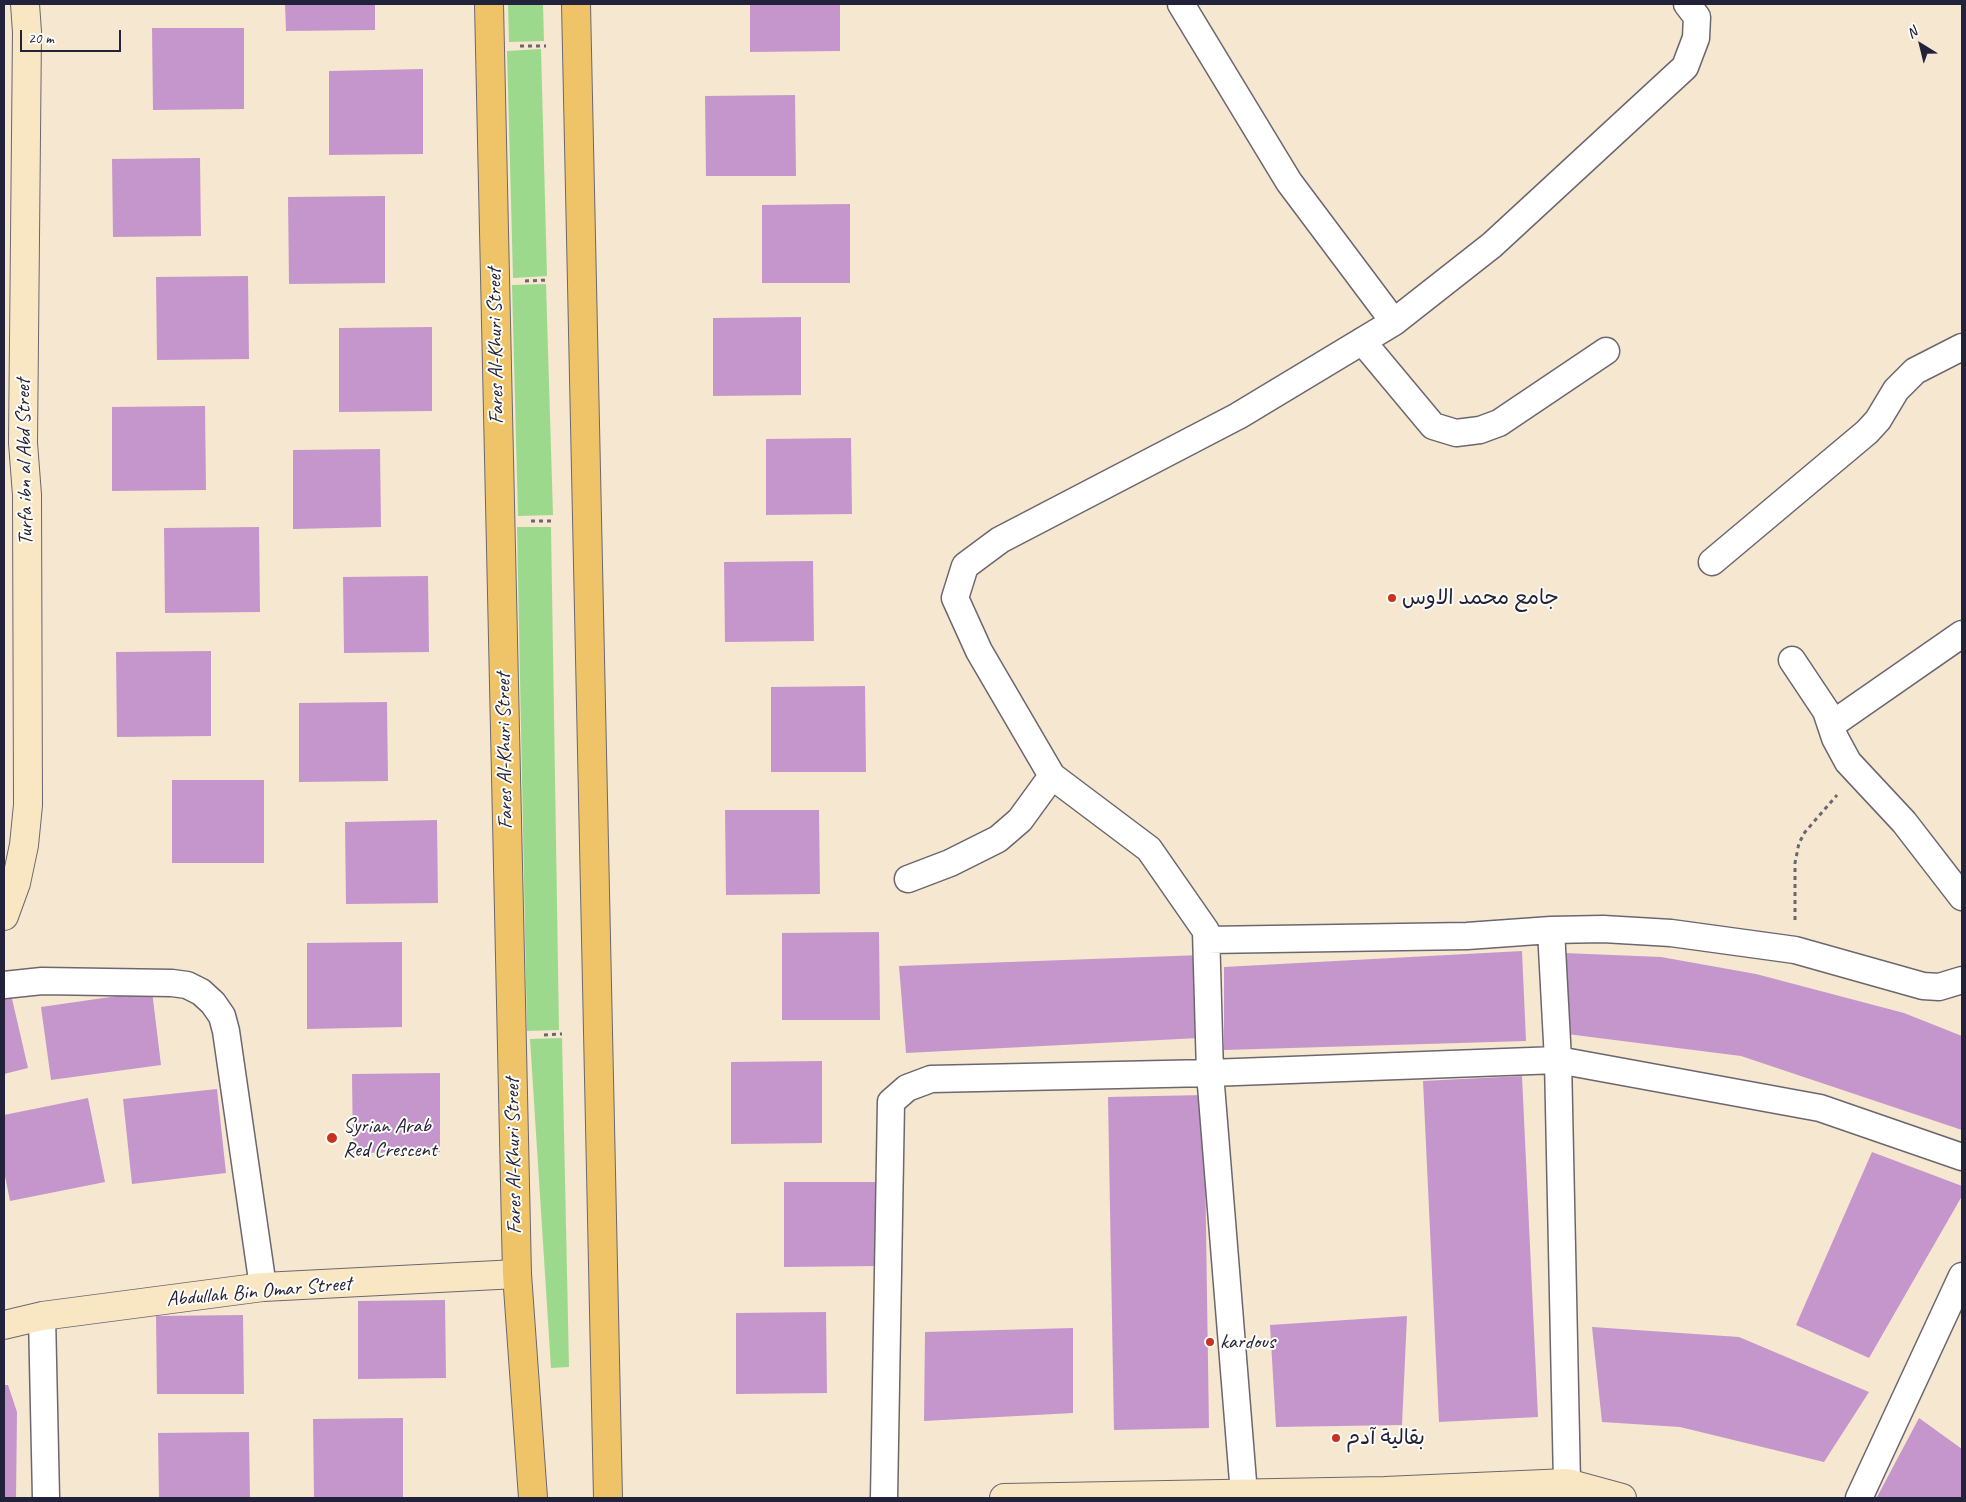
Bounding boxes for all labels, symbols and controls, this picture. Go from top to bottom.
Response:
scale bar [22,20,124,52]
north arrow [1896,20,1946,70]
text: N [1903,23,1920,42]
text: 20 m [28,29,54,48]
street label: Fares Al-Khuri Street [482,268,510,424]
street label: Turfa ibn al Abd Street [11,378,39,546]
place label: جامع محمد الاوس [1402,585,1559,611]
marker: جامع محمد الاوس [1386,592,1398,604]
street label: Fares Al-Khuri Street [491,673,519,829]
street label: Fares Al-Khuri Street [500,1078,528,1234]
place label: Syrian Arab Red Crescent [343,1113,437,1163]
marker: Syrian Arab Red Crescent [325,1131,339,1145]
street label: Abdullah Bin Omar Street [165,1271,353,1313]
place label: kardous [1220,1329,1275,1355]
marker: kardous [1204,1336,1216,1348]
place label: بقالية آدم [1346,1425,1425,1451]
marker: بقالية آدم [1330,1432,1342,1444]

